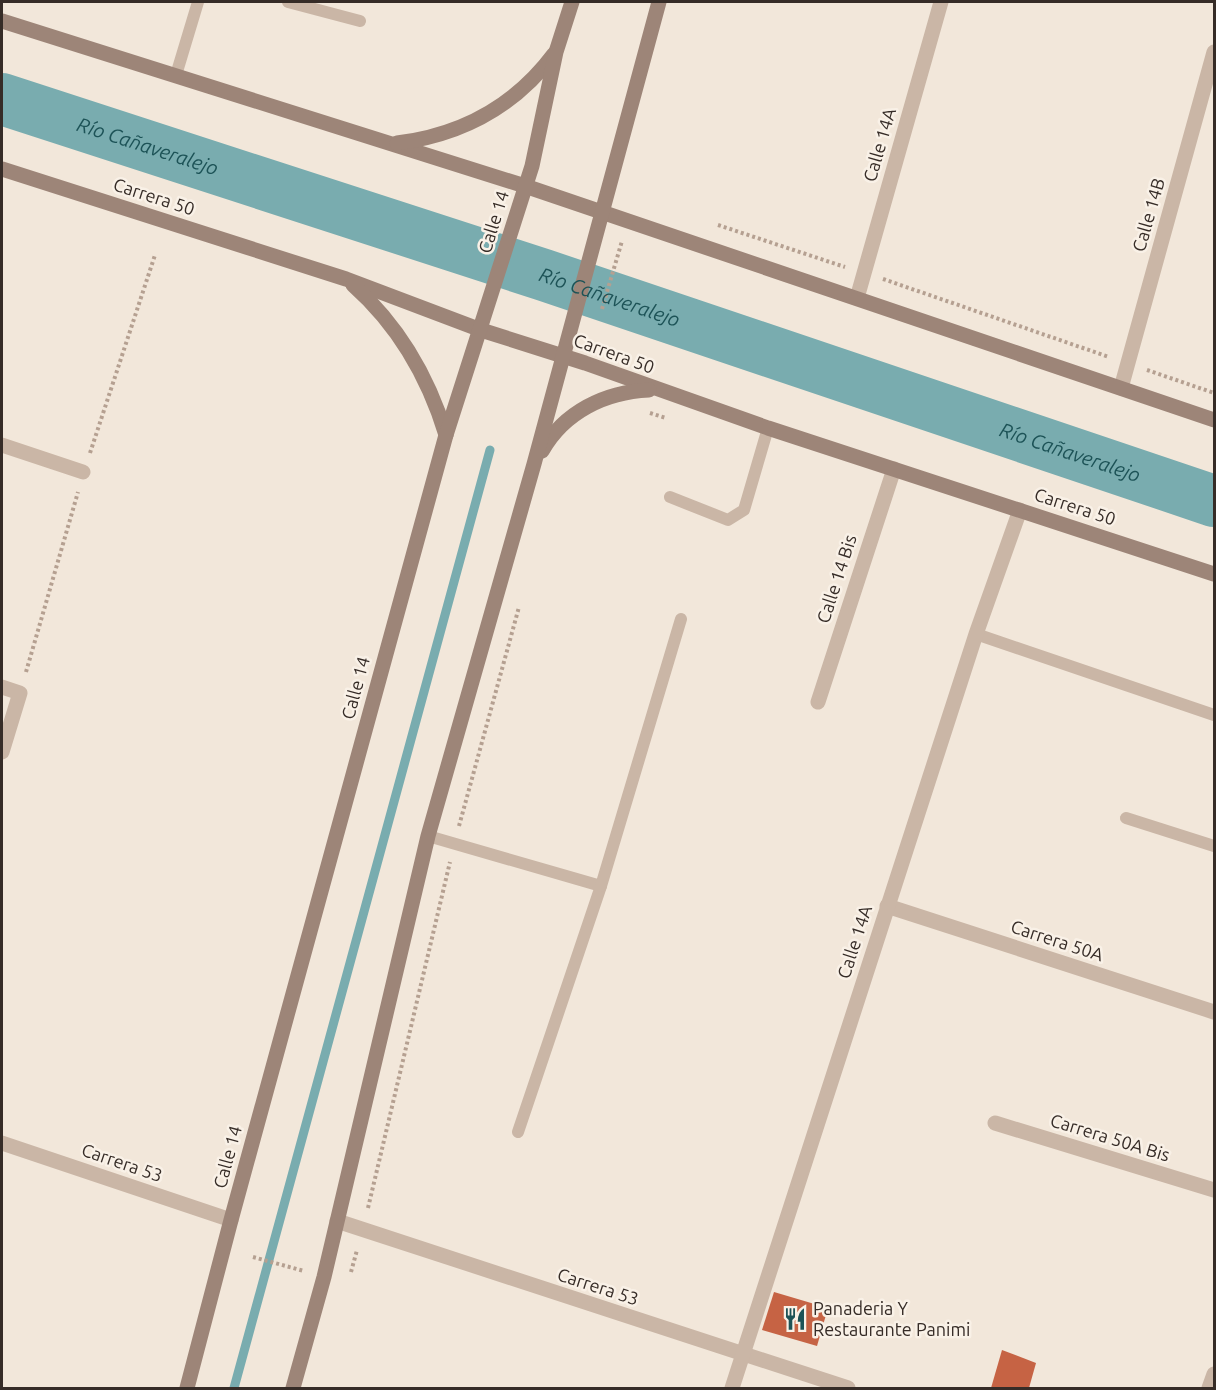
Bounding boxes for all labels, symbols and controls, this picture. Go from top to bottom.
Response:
street label: Calle 14A [859,105,899,184]
water label: Río Cañaveralejo [74,112,221,179]
street label: Carrera 50 [111,174,198,219]
street label: Calle 14B [1128,176,1168,254]
street label: Calle 14 [474,188,512,255]
water label: Río Cañaveralejo [536,262,683,331]
street label: Carrera 50 [571,329,657,377]
water label: Río Cañaveralejo [997,418,1144,486]
street label: Carrera 50 [1032,484,1119,529]
street label: Calle 14 Bis [812,532,860,625]
street label: Calle 14 [337,654,373,721]
street label: Calle 14A [833,902,875,981]
street label: Carrera 50A [1009,916,1106,964]
street label: Carrera 50A Bis [1048,1109,1173,1165]
street label: Calle 14 [209,1123,245,1190]
street label: Carrera 53 [79,1139,165,1185]
street label: Carrera 53 [555,1264,642,1309]
place label: Panaderia Y Restaurante Panimi [813,1298,970,1339]
restaurant icon: Panaderia Y Restaurante Panimi [782,1306,808,1332]

